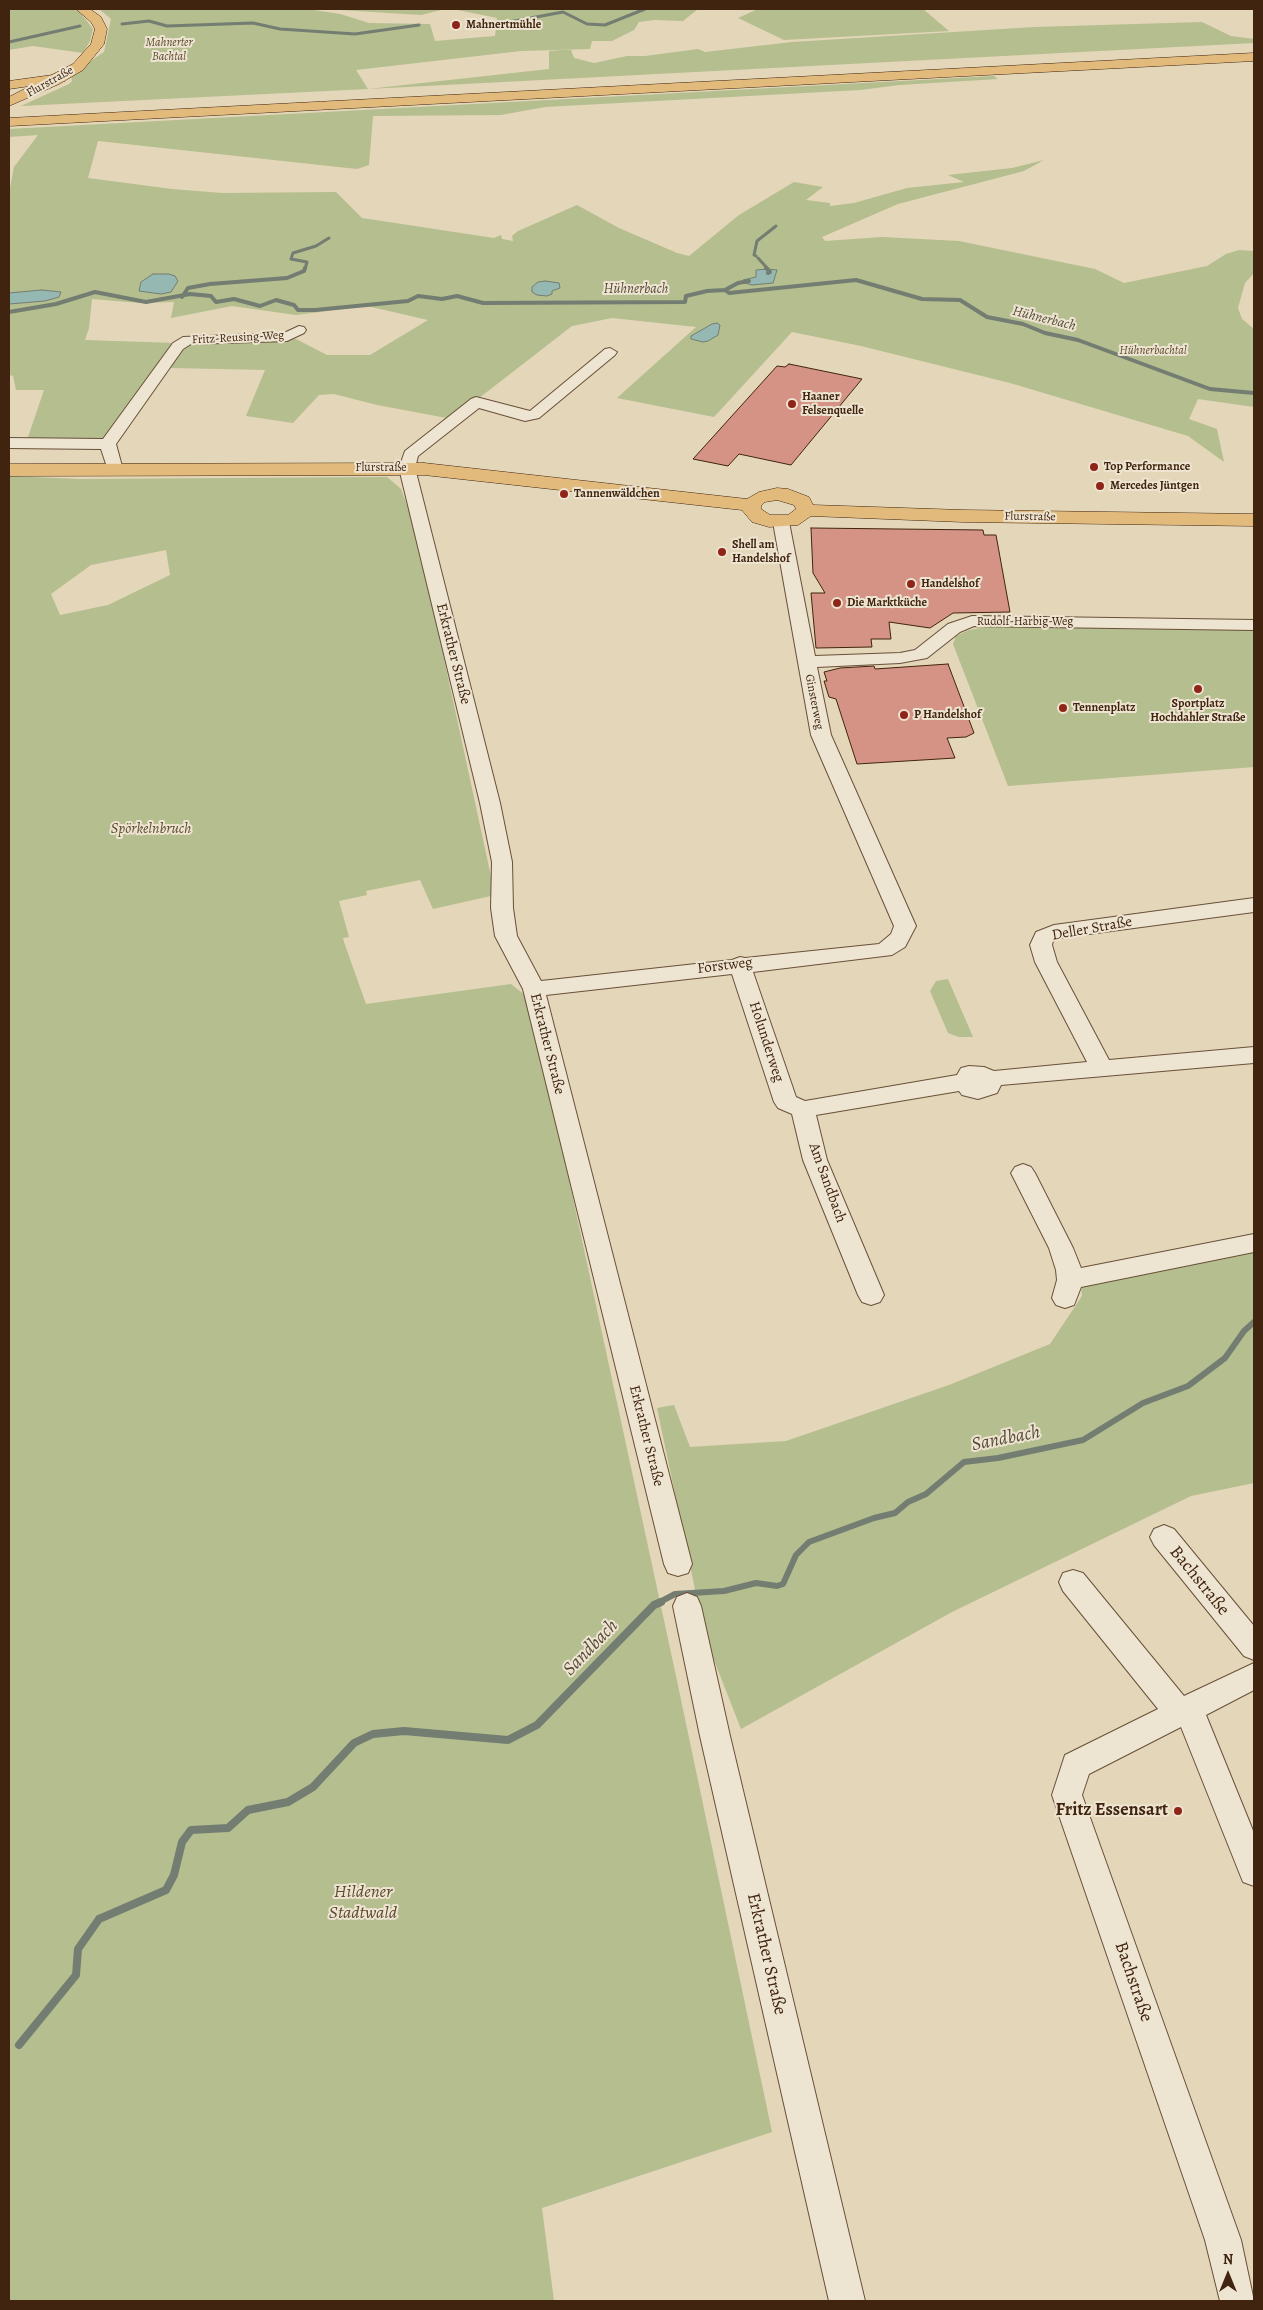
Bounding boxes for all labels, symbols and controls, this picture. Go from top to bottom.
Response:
place label: Mahnertmühle [466,18,541,32]
marker: Mahnertmühle [450,19,462,31]
park label: Mahnerter Bachtal [145,36,193,64]
street label: Flurstraße [24,63,76,101]
water label: Hühnerbach [604,282,668,298]
water label: Hühnerbach [1011,303,1077,335]
street label: Fritz-Reusing-Weg [192,328,284,348]
park label: Hühnerbachtal [1119,344,1187,358]
place label: Haaner Felsenquelle [802,390,864,418]
marker: Haaner Felsenquelle [786,398,798,410]
place label: Top Performance [1104,460,1190,474]
street label: Flurstraße [355,461,407,475]
marker: Top Performance [1088,461,1100,473]
place label: Mercedes Jüntgen [1110,479,1199,493]
marker: Mercedes Jüntgen [1094,480,1106,492]
place label: Tannenwäldchen [574,487,660,501]
marker: Tannenwäldchen [558,488,570,500]
street label: Flurstraße [1004,509,1056,525]
place label: Shell am Handelshof [732,538,790,566]
marker: Shell am Handelshof [716,546,728,558]
place label: Handelshof [921,577,979,591]
marker: Handelshof [905,578,917,590]
place label: Die Marktküche [847,596,927,610]
marker: Die Marktküche [831,597,843,609]
street label: Erkrather Straße [432,602,474,706]
street label: Rudolf-Harbig-Weg [977,615,1073,629]
street label: Ginsterweg [802,673,826,731]
marker: Sportplatz Hochdahler Straße [1192,683,1204,695]
place label: Sportplatz Hochdahler Straße [1150,697,1246,725]
place label: Tennenplatz [1073,701,1135,715]
marker: Tennenplatz [1057,702,1069,714]
place label: P Handelshof [914,708,981,722]
marker: P Handelshof [898,709,910,721]
park label: Spörkelnbruch [111,820,191,838]
street label: Deller Straße [1051,913,1133,945]
street label: Forstweg [696,954,754,978]
street label: Erkrather Straße [526,992,568,1096]
street label: Holunderweg [745,999,787,1085]
street label: Am Sandbach [804,1141,850,1225]
street label: Erkrather Straße [625,1384,667,1488]
water label: Sandbach [970,1421,1042,1457]
street label: Bachstraße [1164,1542,1234,1620]
water label: Sandbach [559,1615,623,1681]
place label: Fritz Essensart [1056,1800,1168,1822]
marker: Fritz Essensart [1172,1805,1184,1817]
park label: Hildener Stadtwald [329,1882,397,1925]
street label: Erkrather Straße [741,1891,791,2017]
street label: Bachstraße [1109,1939,1157,2025]
north arrow [1203,2250,1253,2300]
text: N [1223,2250,1233,2269]

